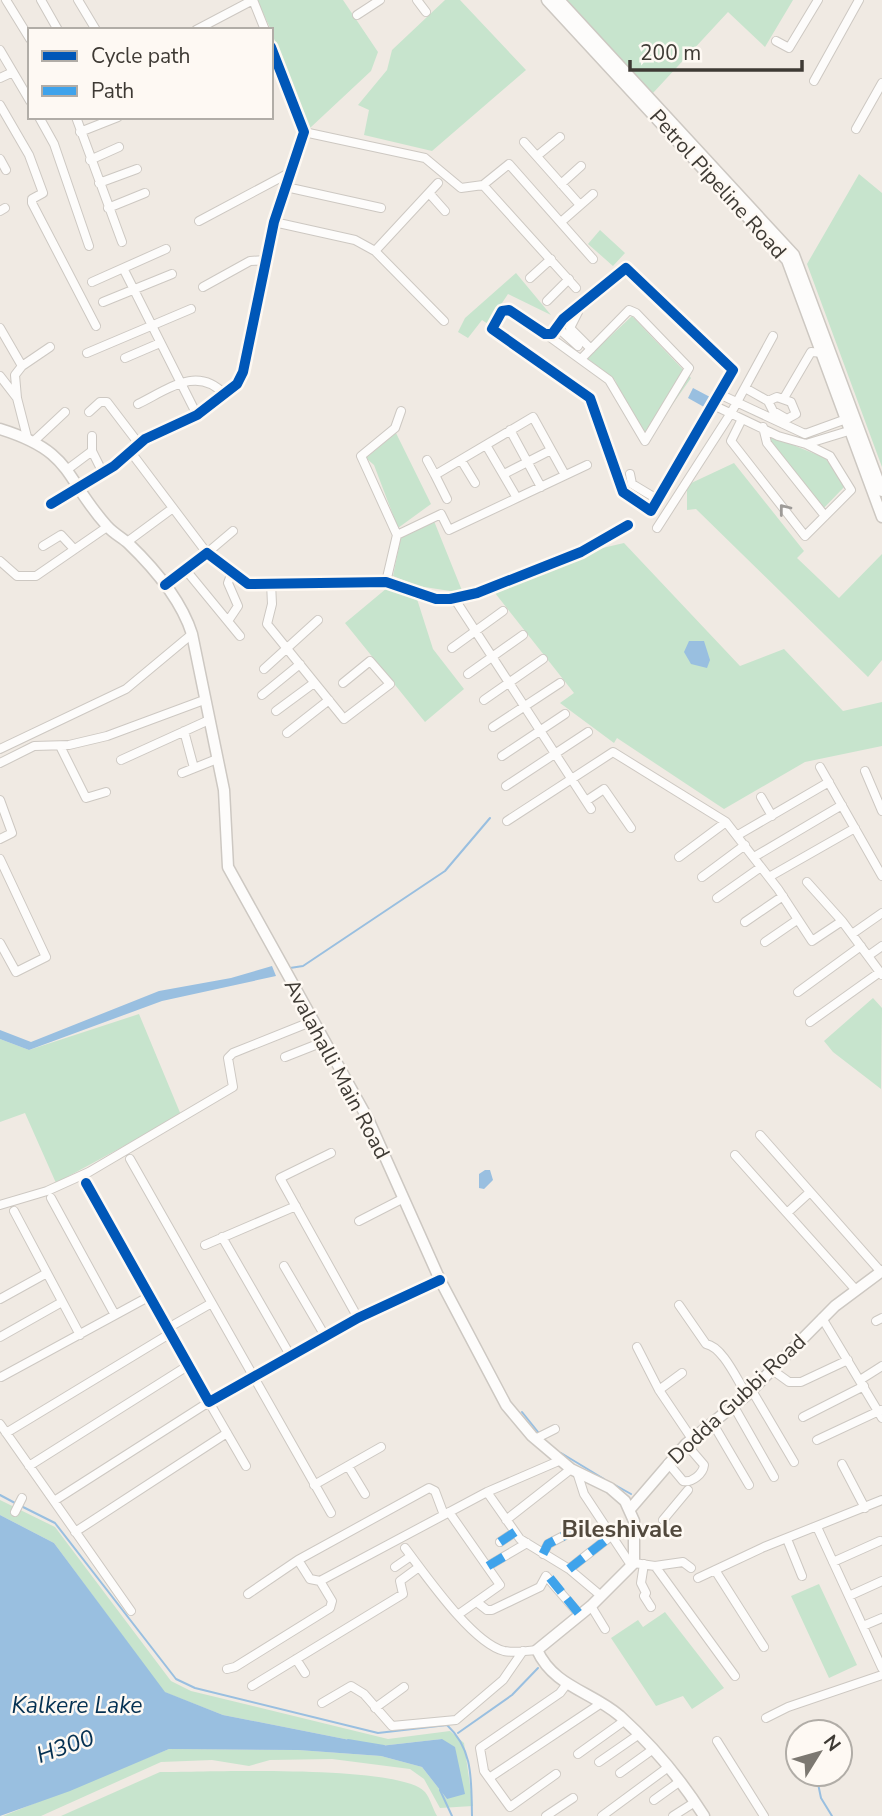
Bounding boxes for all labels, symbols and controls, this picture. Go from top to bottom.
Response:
legend [28,28,273,119]
scale bar [630,28,802,72]
text: 200 m [640,39,701,67]
text: Cycle path [91,42,190,70]
text: Path [91,77,134,105]
street label: Petrol Pipeline Road [643,103,793,265]
one-way arrow [779,505,792,517]
street label: Avalahalli Main Road [278,974,396,1164]
street label: Dodda Gubbi Road [662,1328,812,1470]
district label: Bileshivale [561,1513,683,1545]
water label: Kalkere Lake [11,1690,143,1721]
north arrow [784,1718,854,1788]
water label: H300 [32,1722,98,1771]
text: N [817,1730,846,1757]

